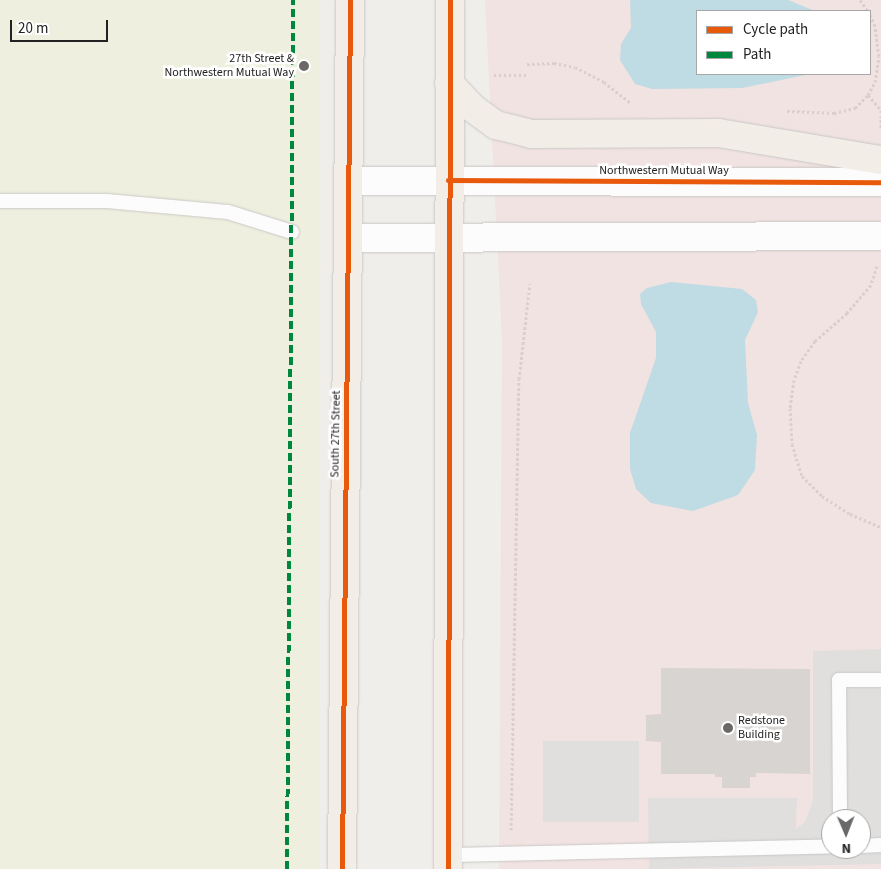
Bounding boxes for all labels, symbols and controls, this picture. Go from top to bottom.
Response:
scale bar [12,10,110,42]
legend [696,10,871,75]
text: 20 m [18,18,48,39]
text: Cycle path [743,19,808,40]
text: Path [743,44,771,65]
place label: 27th Street & Northwestern Mutual Way [164,52,294,80]
marker: 27th Street & Northwestern Mutual Way [298,60,310,72]
street label: Northwestern Mutual Way [599,164,729,178]
street label: South 27th Street [328,390,344,478]
place label: Redstone Building [738,714,785,742]
marker: Redstone Building [722,722,734,734]
north arrow [821,809,871,859]
text: N [841,838,851,858]

